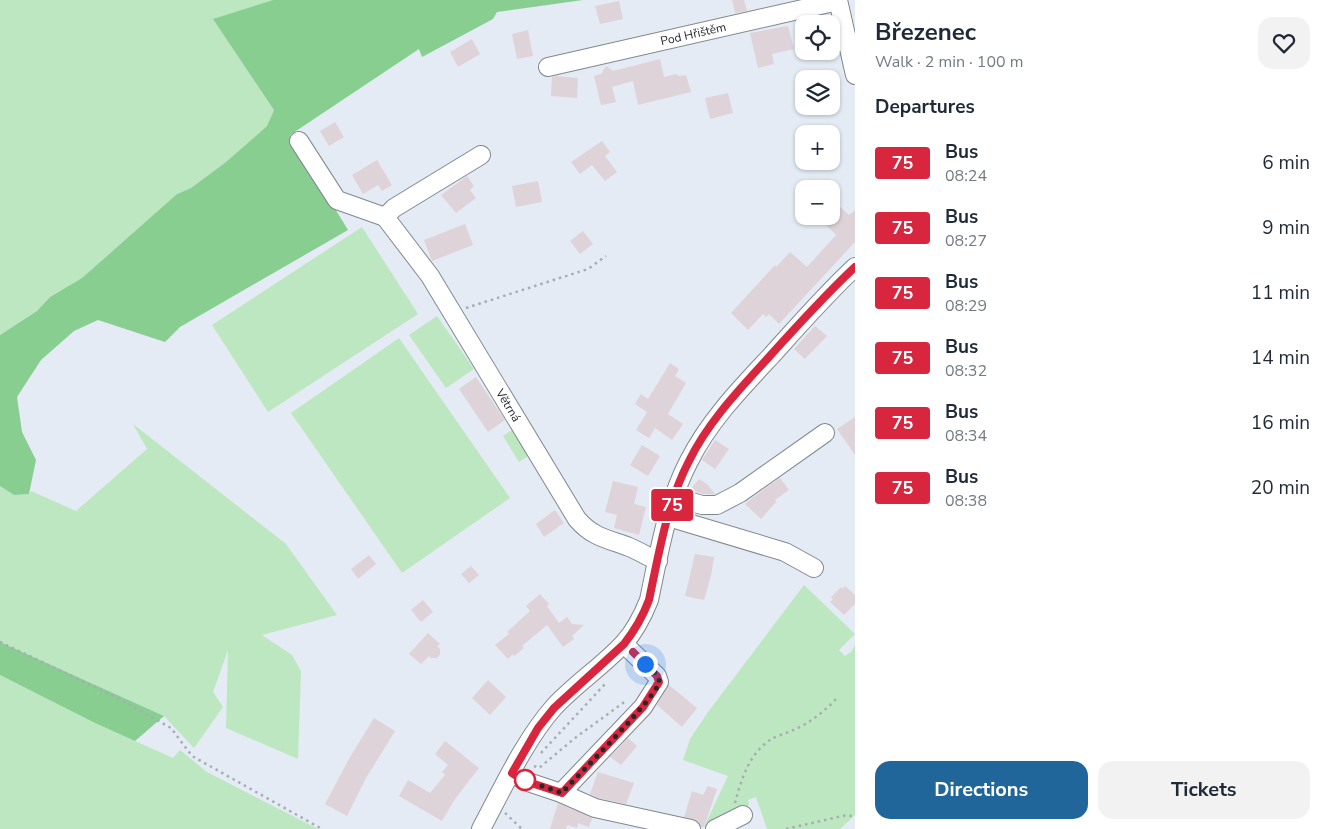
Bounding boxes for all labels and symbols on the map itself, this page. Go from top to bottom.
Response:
street label: Pod Hřištěm [659,19,728,49]
street label: Větrná [492,385,524,425]
line badge: 75 [650,489,694,521]
your location [633,652,658,677]
unlabelled marker [514,769,536,791]

